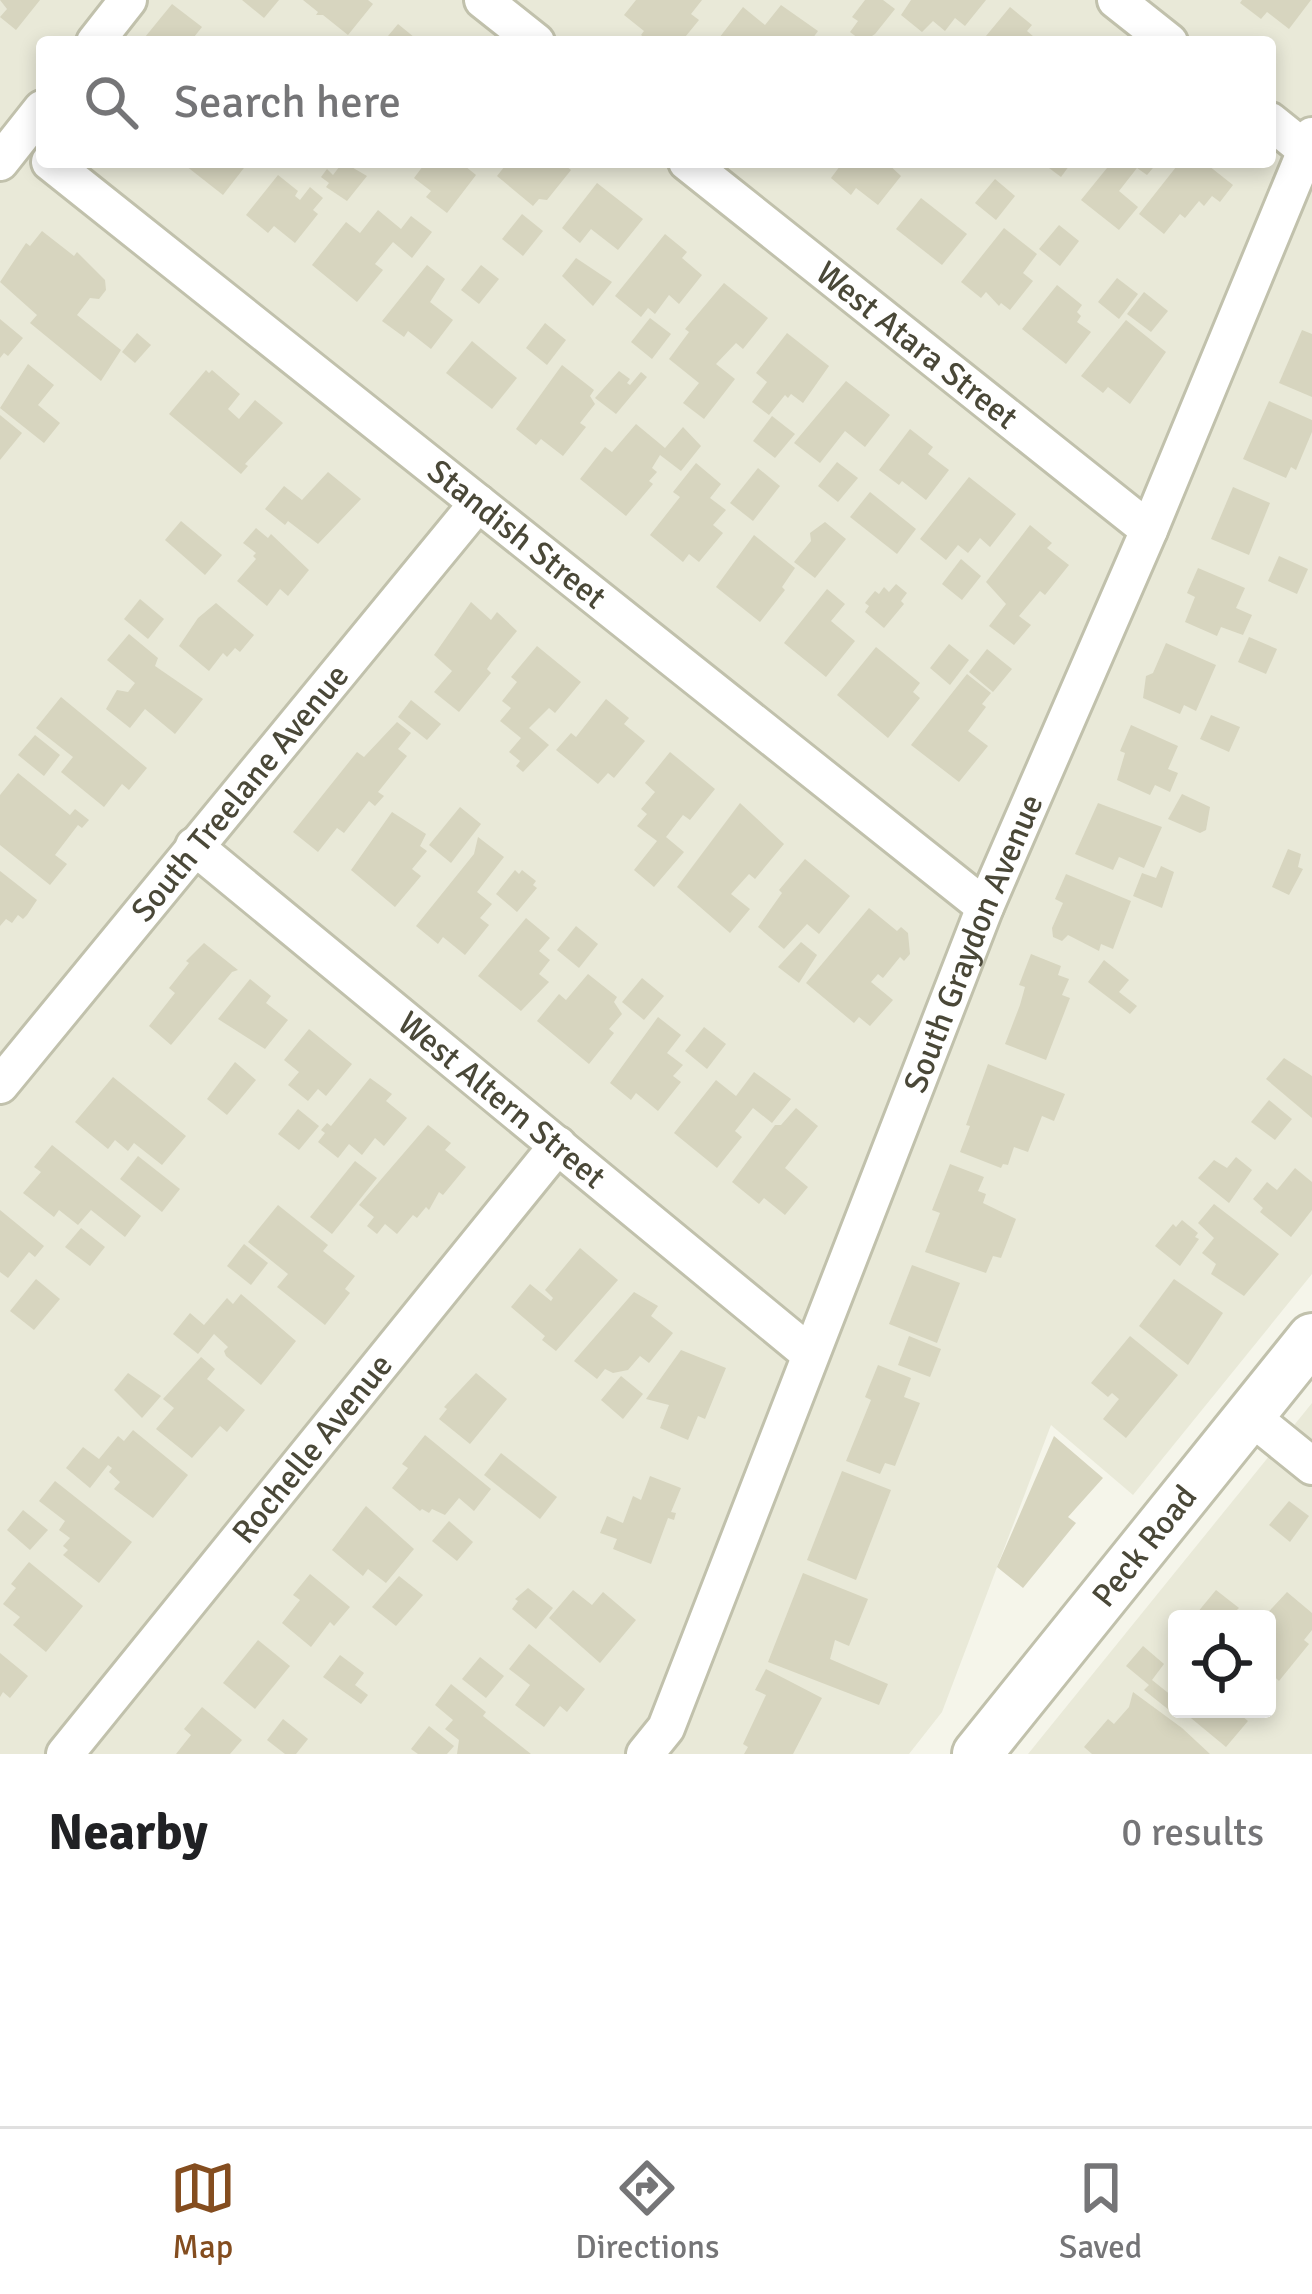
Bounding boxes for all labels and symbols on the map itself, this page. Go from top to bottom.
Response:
street label: West Atara Street [808,252,1026,438]
street label: Standish Street [419,450,614,618]
street label: South Treelane Avenue [122,656,358,930]
street label: South Graydon Avenue [894,788,1052,1098]
street label: West Altern Street [390,1002,614,1197]
street label: Rochelle Avenue [223,1345,401,1552]
street label: Peck Road [1083,1477,1206,1615]

